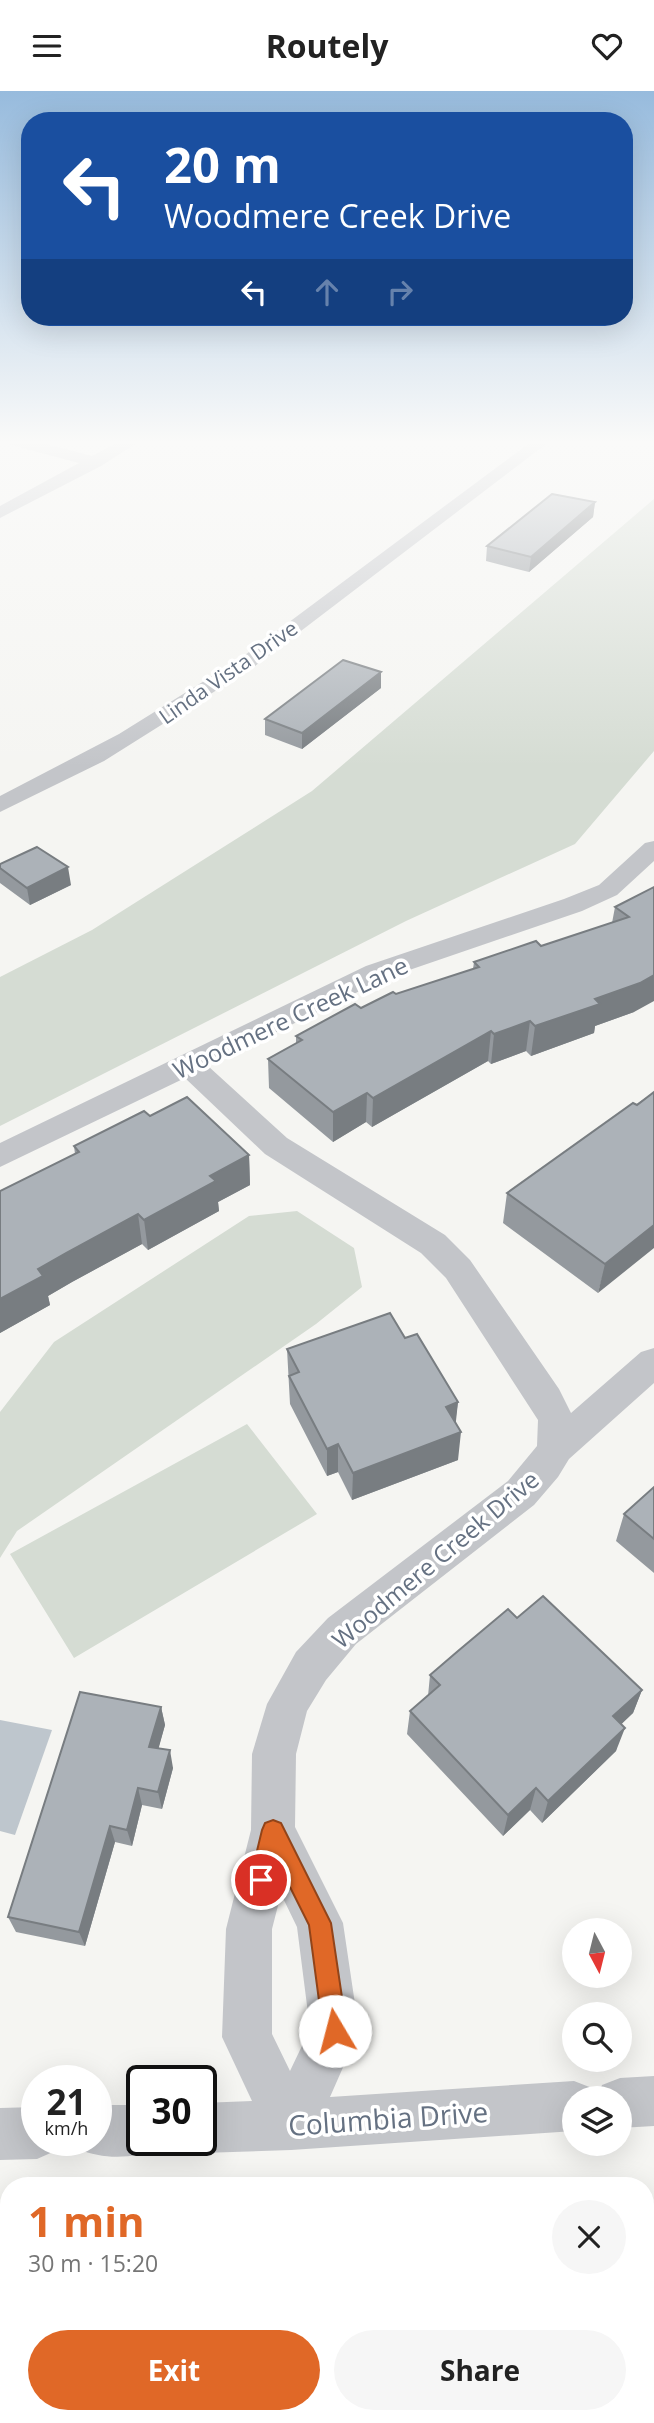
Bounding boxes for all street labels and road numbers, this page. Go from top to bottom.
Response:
street label: Linda Vista Drive [153,614,303,730]
street label: Woodmere Creek Lane [167,948,413,1086]
street label: Woodmere Creek Drive [325,1463,545,1655]
street label: Columbia Drive [287,2092,489,2144]

